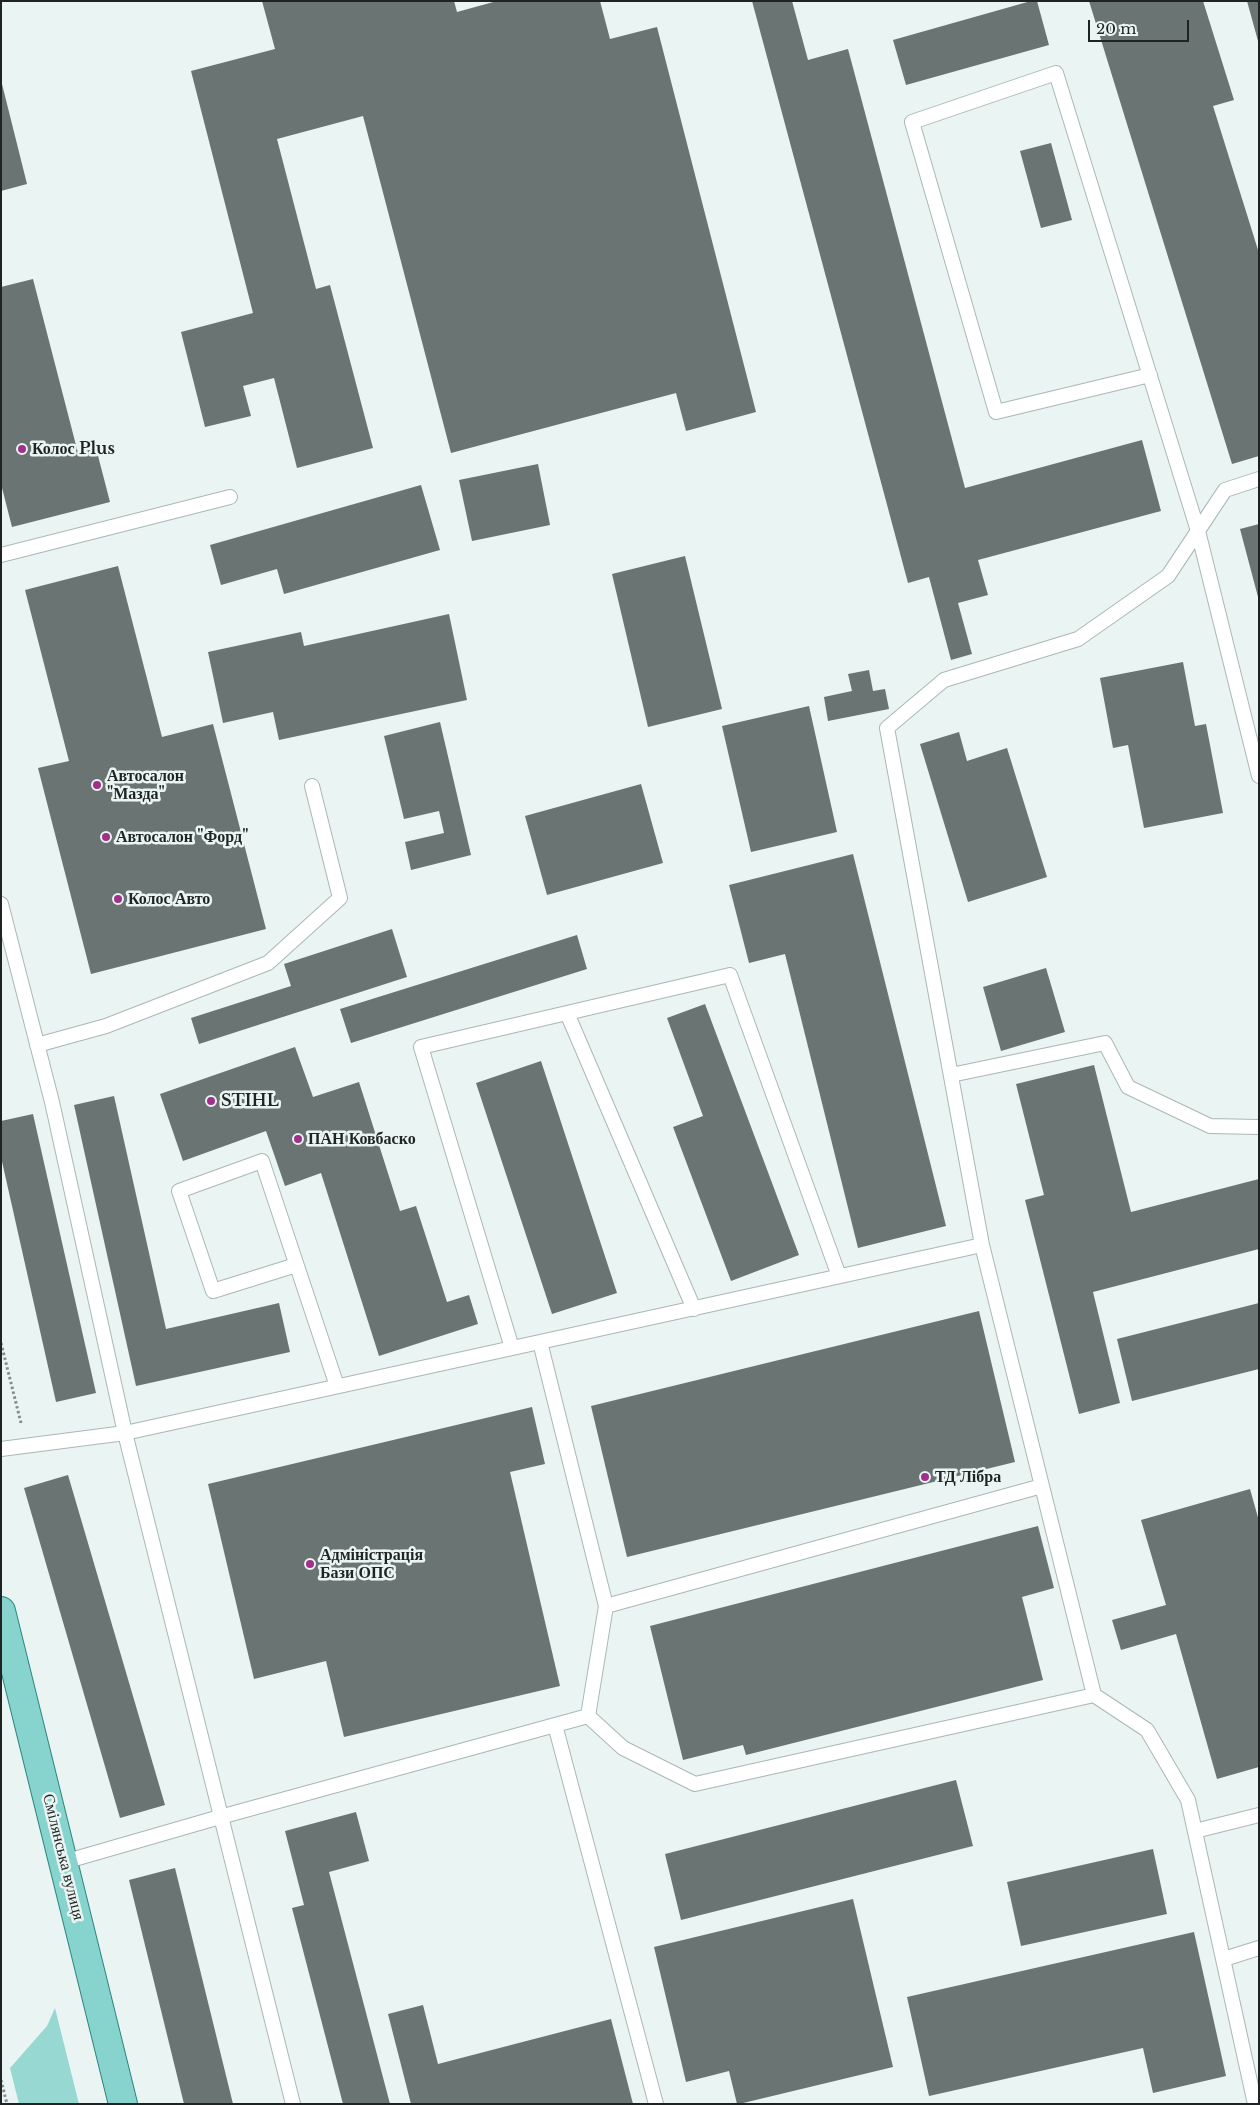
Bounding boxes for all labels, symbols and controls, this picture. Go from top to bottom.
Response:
scale bar [1090,10,1191,42]
text: 20 m [1096,19,1136,38]
place label: Колос Plus [32,439,115,459]
marker: Колос Plus [16,443,28,455]
place label: Автосалон "Мазда" [107,766,184,804]
marker: Автосалон "Мазда" [91,779,103,791]
place label: Автосалон "Форд" [116,827,248,847]
marker: Автосалон "Форд" [100,831,112,843]
place label: Колос Авто [128,889,210,909]
marker: Колос Авто [112,893,124,905]
place label: STIHL [221,1091,279,1111]
marker: STIHL [205,1095,217,1107]
place label: ПАН Ковбаско [308,1129,416,1149]
marker: ПАН Ковбаско [292,1133,304,1145]
place label: ТД Лібра [935,1467,1001,1487]
marker: ТД Лібра [919,1471,931,1483]
place label: Адміністрація Бази ОПС [320,1545,423,1583]
marker: Адміністрація Бази ОПС [304,1558,316,1570]
street label: Смілянська вулиця [38,1792,88,1922]

